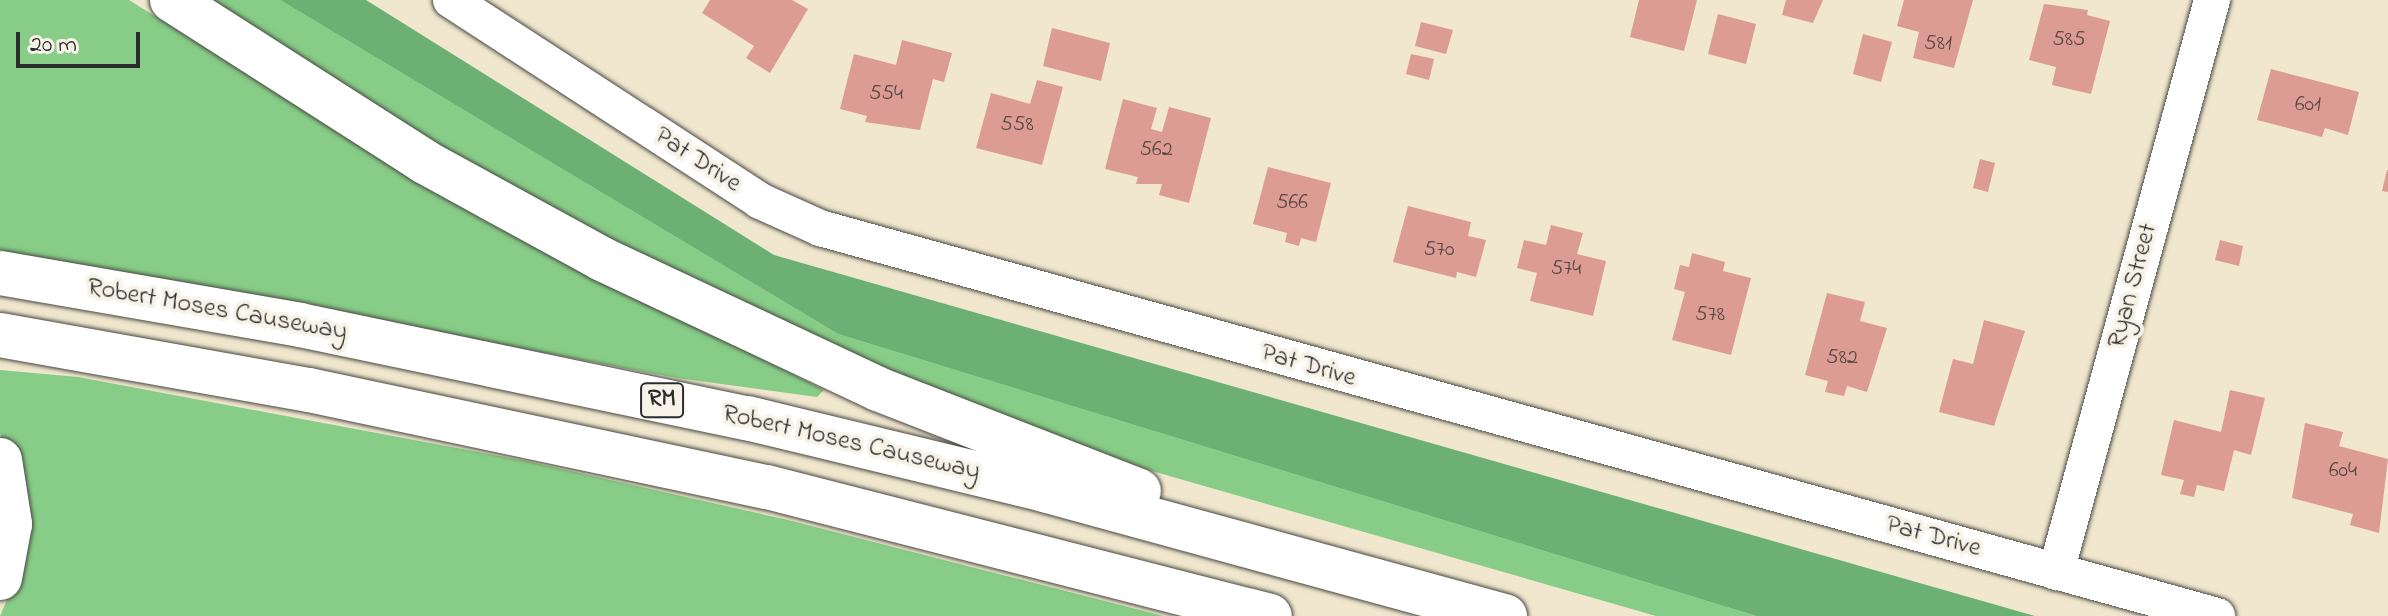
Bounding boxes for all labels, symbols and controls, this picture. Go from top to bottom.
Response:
scale bar [20,16,144,66]
text: 20 m [30,28,77,63]
house number: 585 [2052,28,2086,54]
house number: 581 [1924,32,1952,58]
house number: 554 [869,82,903,108]
house number: 601 [2295,93,2321,119]
house number: 558 [1000,113,1034,139]
street label: Pat Drive [648,121,746,201]
house number: 562 [1139,138,1173,164]
house number: 566 [1276,191,1308,217]
street label: Ryan Street [2102,220,2166,352]
house number: 570 [1423,238,1455,264]
house number: 574 [1551,257,1581,283]
street label: Robert Moses Causeway [85,273,349,349]
house number: 578 [1695,303,1725,329]
street label: Pat Drive [1257,339,1359,395]
house number: 582 [1826,346,1858,372]
road number: RM [640,380,684,420]
street label: Robert Moses Causeway [719,399,983,489]
house number: 604 [2329,459,2357,485]
street label: Pat Drive [1882,510,1984,566]

